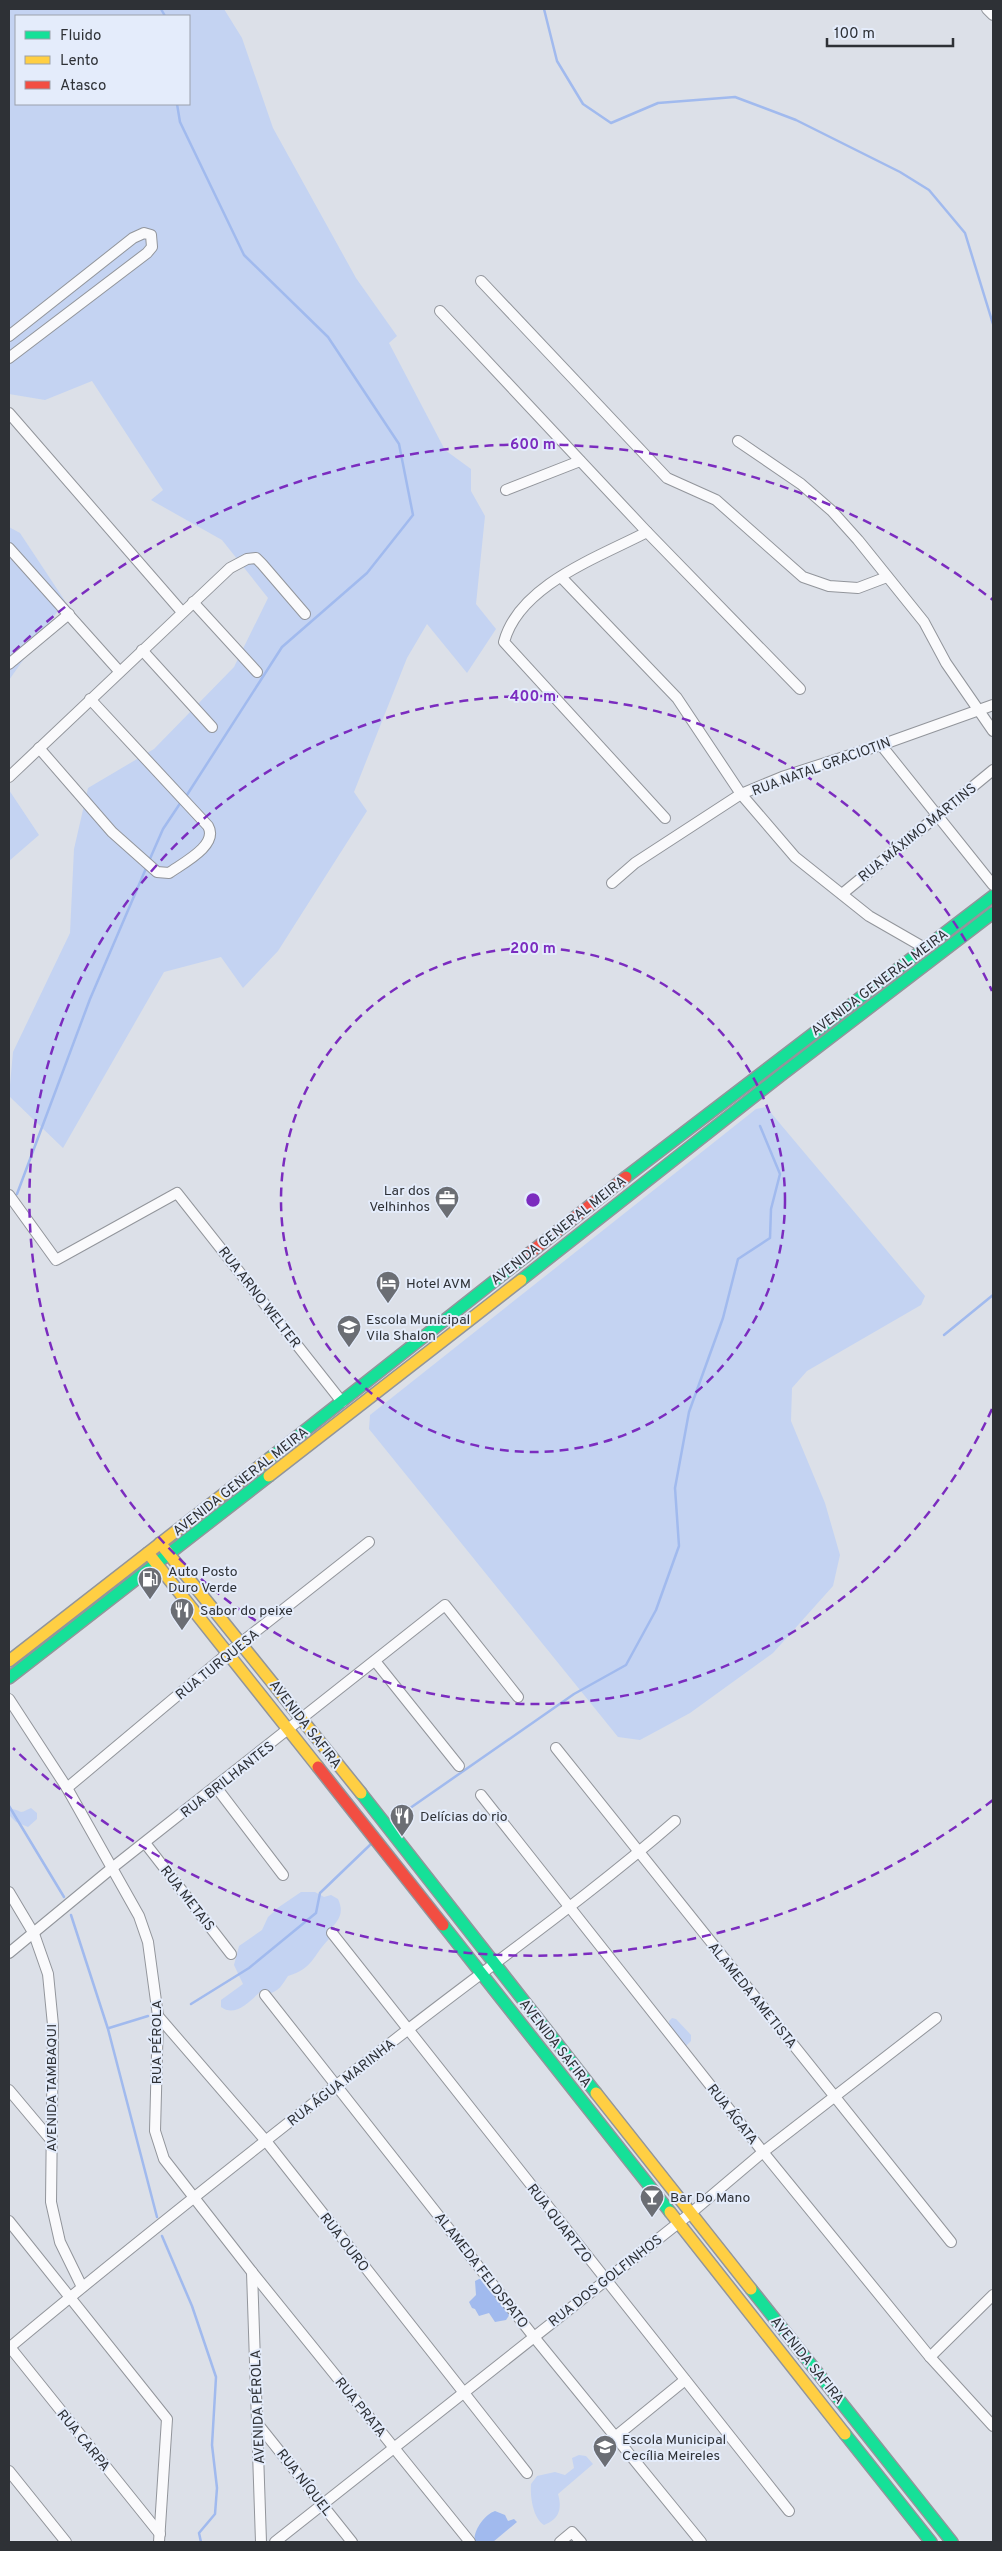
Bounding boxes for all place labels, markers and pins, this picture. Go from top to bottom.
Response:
place label: Lar dos Velhinhos [369,1183,430,1216]
office icon: Lar dos Velhinhos [434,1185,460,1219]
centre of rings [524,1191,542,1209]
hotel icon: Hotel AVM [375,1270,401,1304]
place label: Hotel AVM [406,1276,471,1293]
place label: Escola Municipal Vila Shalon [366,1312,470,1345]
school or university icon: Escola Municipal Vila Shalon [336,1314,362,1348]
place label: Auto Posto Duro Verde [168,1564,238,1597]
fuel station icon: Auto Posto Duro Verde [137,1566,163,1600]
restaurant icon: Sabor do peixe [169,1597,195,1631]
place label: Sabor do peixe [200,1603,293,1620]
restaurant icon: Delícias do rio [389,1803,415,1837]
place label: Delícias do rio [420,1809,508,1826]
bar icon: Bar Do Mano [639,2184,665,2218]
place label: Bar Do Mano [670,2190,751,2207]
place label: Escola Municipal Cecília Meireles [622,2432,726,2465]
school or university icon: Escola Municipal Cecília Meireles [592,2434,618,2468]

